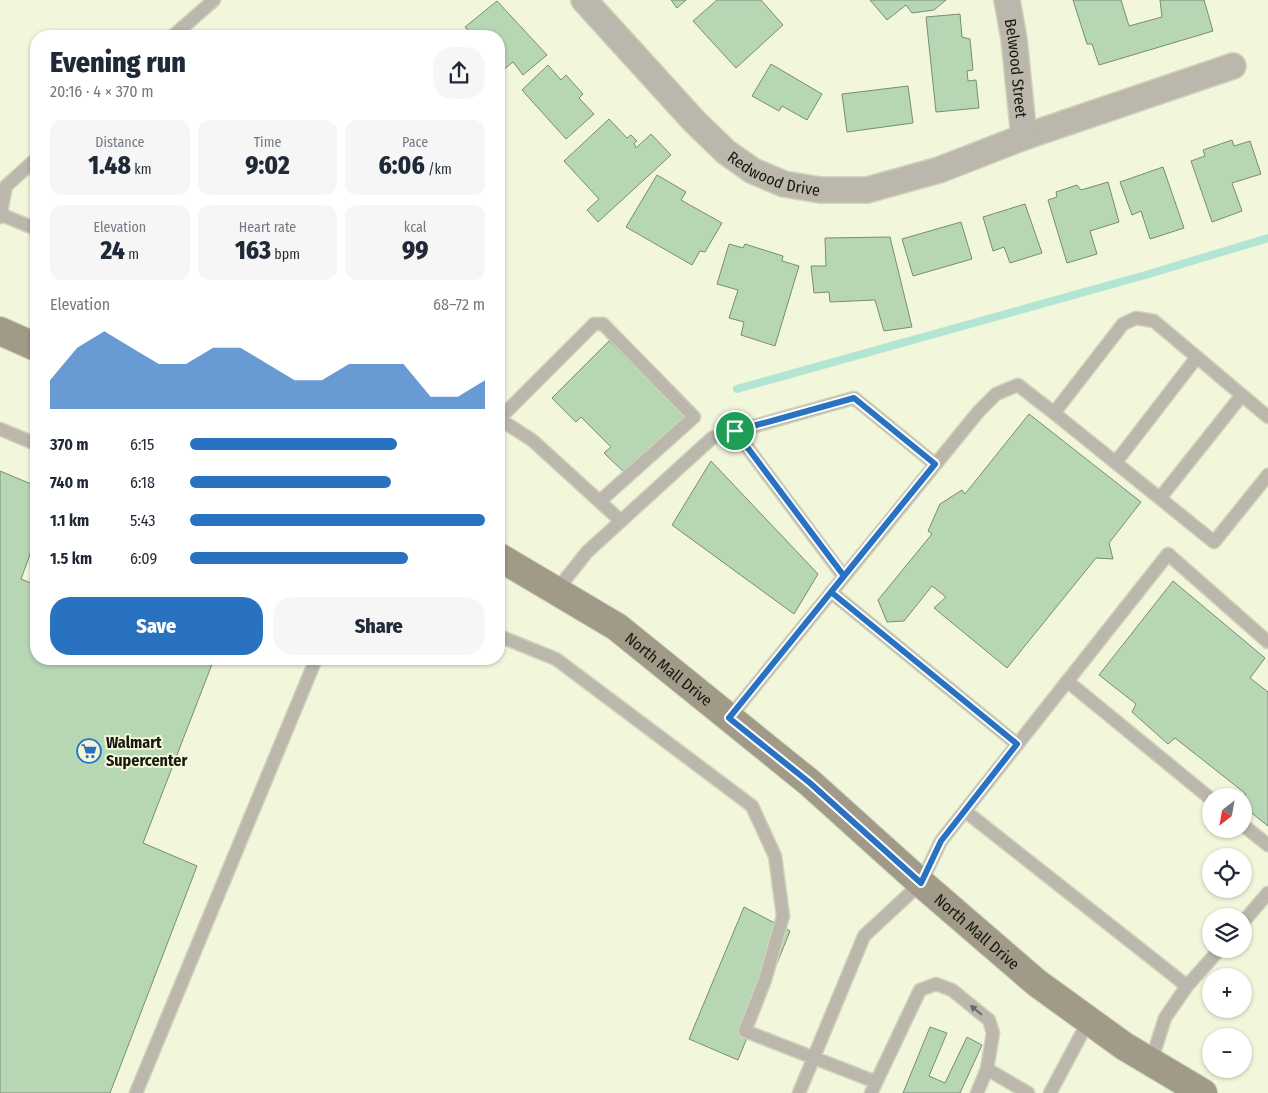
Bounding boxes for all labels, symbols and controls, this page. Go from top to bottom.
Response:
street label: Belwood Street [1001,17,1031,120]
text: Evening run [50,46,186,79]
button: share [433,47,485,99]
text: 20:16 · 4 × 370 m [50,82,154,101]
text: Distance [95,134,144,151]
text: Time [254,134,281,151]
text: Pace [402,134,428,151]
street label: Redwood Drive [724,147,822,200]
text: 1.48 [88,151,131,181]
text: 9:02 [245,151,290,181]
text: 6:06 [378,151,425,181]
text: km [131,161,151,178]
text: /km [425,161,452,178]
text: Elevation [93,219,146,236]
text: Heart rate [239,219,296,236]
text: kcal [404,219,427,236]
text: 24 [101,236,125,266]
text: 163 [235,236,271,266]
text: 99 [402,236,428,266]
text: m [125,246,139,263]
text: bpm [271,246,300,263]
text: Elevation [50,295,110,314]
text: 68–72 m [433,295,485,314]
pin [714,410,756,452]
icon: arrive [721,417,749,445]
text: 370 m [50,435,88,454]
text: 6:15 [130,435,154,454]
text: 740 m [50,473,89,492]
text: 6:18 [130,473,155,492]
text: 1.1 km [50,511,89,530]
text: 5:43 [130,511,155,530]
text: 1.5 km [50,549,92,568]
text: 6:09 [130,549,157,568]
button: Save [50,597,263,655]
button: Share [273,597,485,655]
street label: North Mall Drive [621,629,716,710]
place label: Walmart Supercenter [106,733,187,770]
supermarket icon: Walmart Supercenter [76,738,102,764]
north arrow [1202,788,1252,838]
map controls [1202,788,1252,1078]
button: locate [1202,848,1252,898]
street label: North Mall Drive [930,890,1023,974]
button: layers [1202,908,1252,958]
button: + [1202,968,1252,1018]
one-way arrow [970,1004,983,1015]
button: − [1202,1028,1252,1078]

